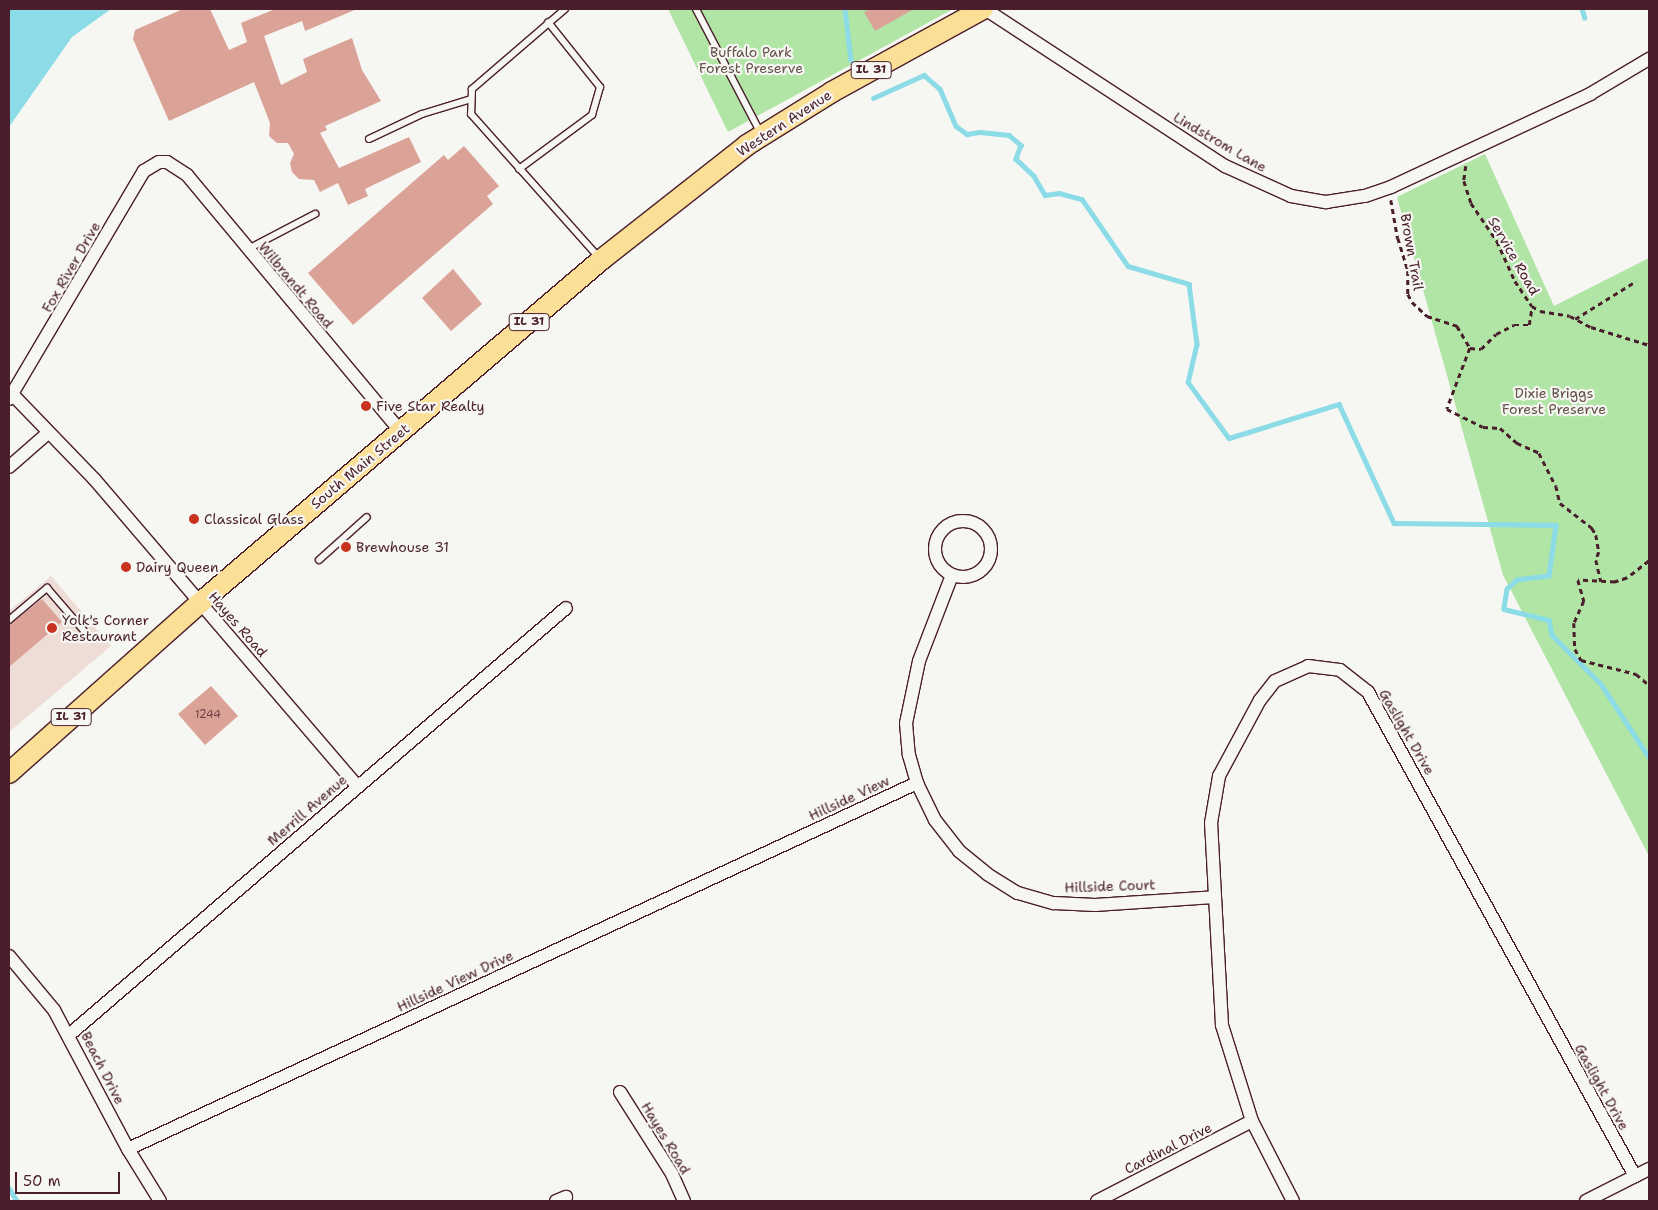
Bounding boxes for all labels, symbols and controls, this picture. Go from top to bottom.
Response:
park label: Buffalo Park Forest Preserve [699,44,803,76]
road number: IL 31 [850,60,892,80]
street label: Western Avenue [734,86,834,160]
street label: Lindstrom Lane [1170,109,1270,175]
street label: Brown Trail [1397,212,1427,292]
street label: Service Road [1485,214,1543,298]
street label: Fox River Drive [38,219,104,315]
street label: Wilbrandt Road [255,238,337,332]
road number: IL 31 [508,313,550,332]
park label: Dixie Briggs Forest Preserve [1502,385,1606,418]
place label: Five Star Realty [376,398,485,414]
marker: Five Star Realty [360,400,372,412]
street label: South Main Street [307,420,413,512]
place label: Classical Glass [204,511,304,527]
marker: Classical Glass [188,513,200,525]
place label: Brewhouse 31 [356,539,449,555]
marker: Brewhouse 31 [340,541,352,553]
place label: Dairy Queen [136,559,219,575]
marker: Dairy Queen [120,561,132,573]
street label: Hayes Road [205,588,271,660]
place label: Yolk's Corner Restaurant [62,612,149,644]
marker: Yolk's Corner Restaurant [46,622,58,634]
street label: Gaslight Drive [1376,686,1438,778]
road number: IL 31 [50,708,92,726]
house number: 1244 [195,708,221,722]
street label: Merrill Avenue [264,771,350,849]
street label: Hillside View [806,772,892,824]
street label: Hillside Court [1064,876,1156,896]
street label: Hillside View Drive [394,947,516,1015]
street label: Beach Drive [78,1029,128,1107]
street label: Gaslight Drive [1571,1041,1633,1133]
street label: Hayes Road [638,1099,694,1177]
street label: Cardinal Drive [1121,1119,1215,1177]
scale bar [18,1162,122,1194]
text: 50 m [23,1171,61,1191]

